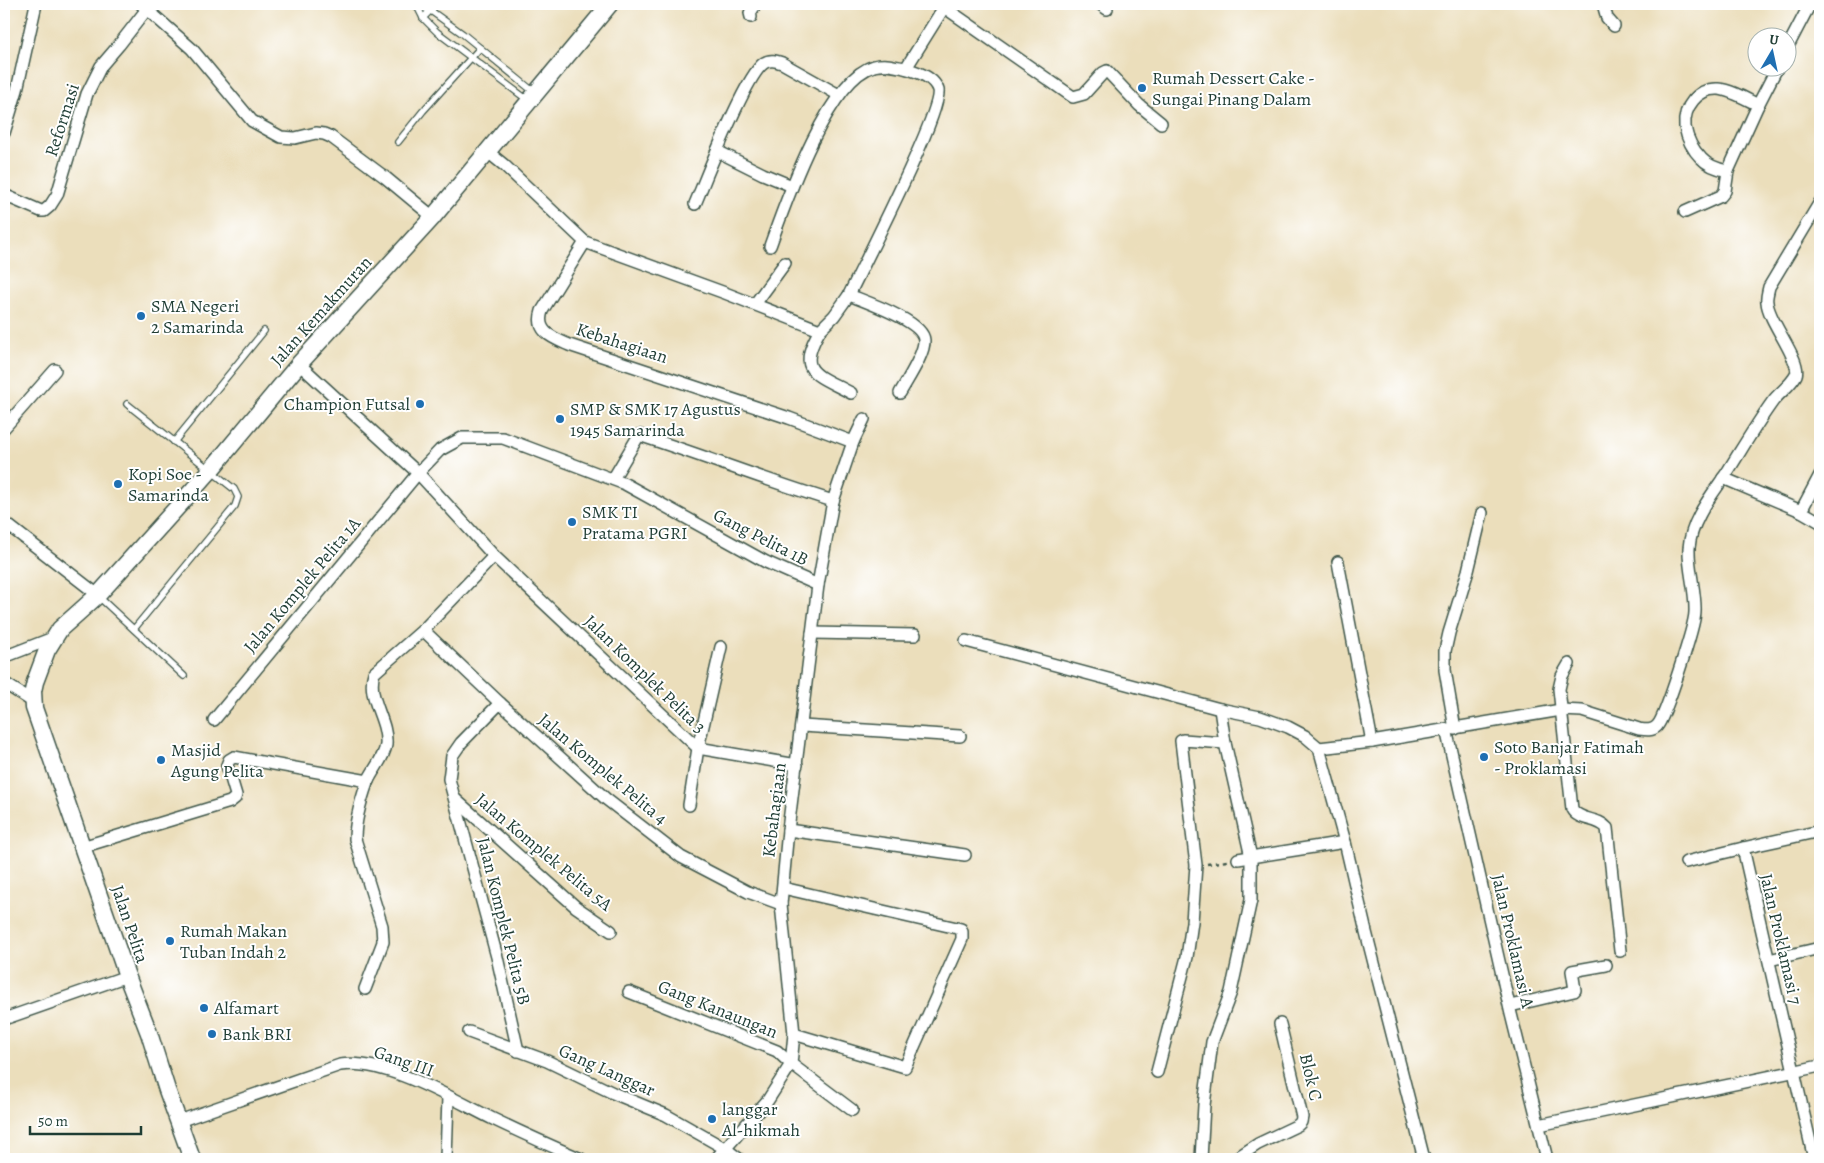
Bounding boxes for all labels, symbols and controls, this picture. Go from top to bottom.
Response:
north arrow [1746,28,1796,78]
text: U [1768,30,1780,50]
place label: Rumah Dessert Cake - Sungai Pinang Dalam [1152,66,1315,111]
street label: Reformasi [39,80,85,160]
marker: Rumah Dessert Cake - Sungai Pinang Dalam [1136,82,1148,94]
street label: Jalan Kemakmuran [265,251,377,371]
place label: SMA Negeri 2 Samarinda [151,294,245,339]
marker: SMA Negeri 2 Samarinda [135,310,147,322]
street label: Kebahagiaan [573,317,671,369]
place label: Champion Futsal [284,392,411,416]
place label: SMP & SMK 17 Agustus 1945 Samarinda [570,397,741,442]
marker: Champion Futsal [414,398,426,410]
marker: SMP & SMK 17 Agustus 1945 Samarinda [554,413,566,425]
place label: Kopi Soe - Samarinda [128,462,209,507]
marker: Kopi Soe - Samarinda [112,478,124,490]
place label: SMK TI Pratama PGRI [582,500,688,545]
street label: Gang Pelita 1B [709,503,813,571]
street label: Jalan Komplek Pelita 1A [238,512,366,658]
marker: SMK TI Pratama PGRI [566,516,578,528]
street label: Jalan Komplek Pelita 3 [579,609,711,739]
street label: Jalan Komplek Pelita 4 [533,708,673,830]
place label: Soto Banjar Fatimah - Proklamasi [1494,735,1644,780]
place label: Masjid Agung Pelita [170,738,264,783]
marker: Soto Banjar Fatimah - Proklamasi [1478,751,1490,763]
marker: Masjid Agung Pelita [155,754,167,766]
street label: Kebahagiaan [756,761,792,859]
street label: Jalan Komplek Pelita 5A [470,788,618,917]
street label: Jalan Komplek Pelita 5B [472,835,536,1007]
street label: Jalan Proklamasi 7 [1754,871,1808,1007]
street label: Jalan Proklamasi A [1486,872,1540,1011]
street label: Jalan Pelita [105,882,155,967]
place label: Rumah Makan Tuban Indah 2 [180,919,287,964]
marker: Rumah Makan Tuban Indah 2 [164,935,176,947]
street label: Gang Kanaungan [655,974,782,1044]
place label: Alfamart [213,996,279,1020]
marker: Alfamart [198,1002,210,1014]
place label: Bank BRI [222,1022,292,1046]
marker: Bank BRI [206,1028,218,1040]
street label: Gang Langgar [555,1038,659,1102]
street label: Gang III [371,1040,437,1082]
street label: Blok C [1294,1051,1328,1103]
place label: langgar Al-hikmah [721,1097,800,1142]
scale bar [30,1103,141,1135]
text: 50 m [38,1111,68,1131]
marker: langgar Al-hikmah [706,1113,718,1125]

